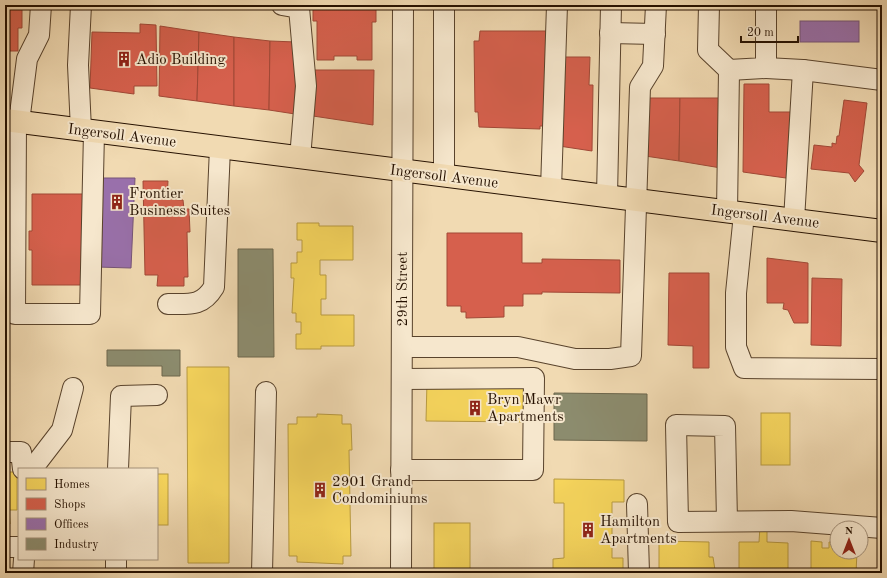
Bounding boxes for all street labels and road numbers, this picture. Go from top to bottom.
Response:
street label: Ingersoll Avenue [67,122,177,151]
street label: Ingersoll Avenue [389,163,499,192]
street label: Ingersoll Avenue [710,203,820,232]
street label: 29th Street [396,252,411,326]

